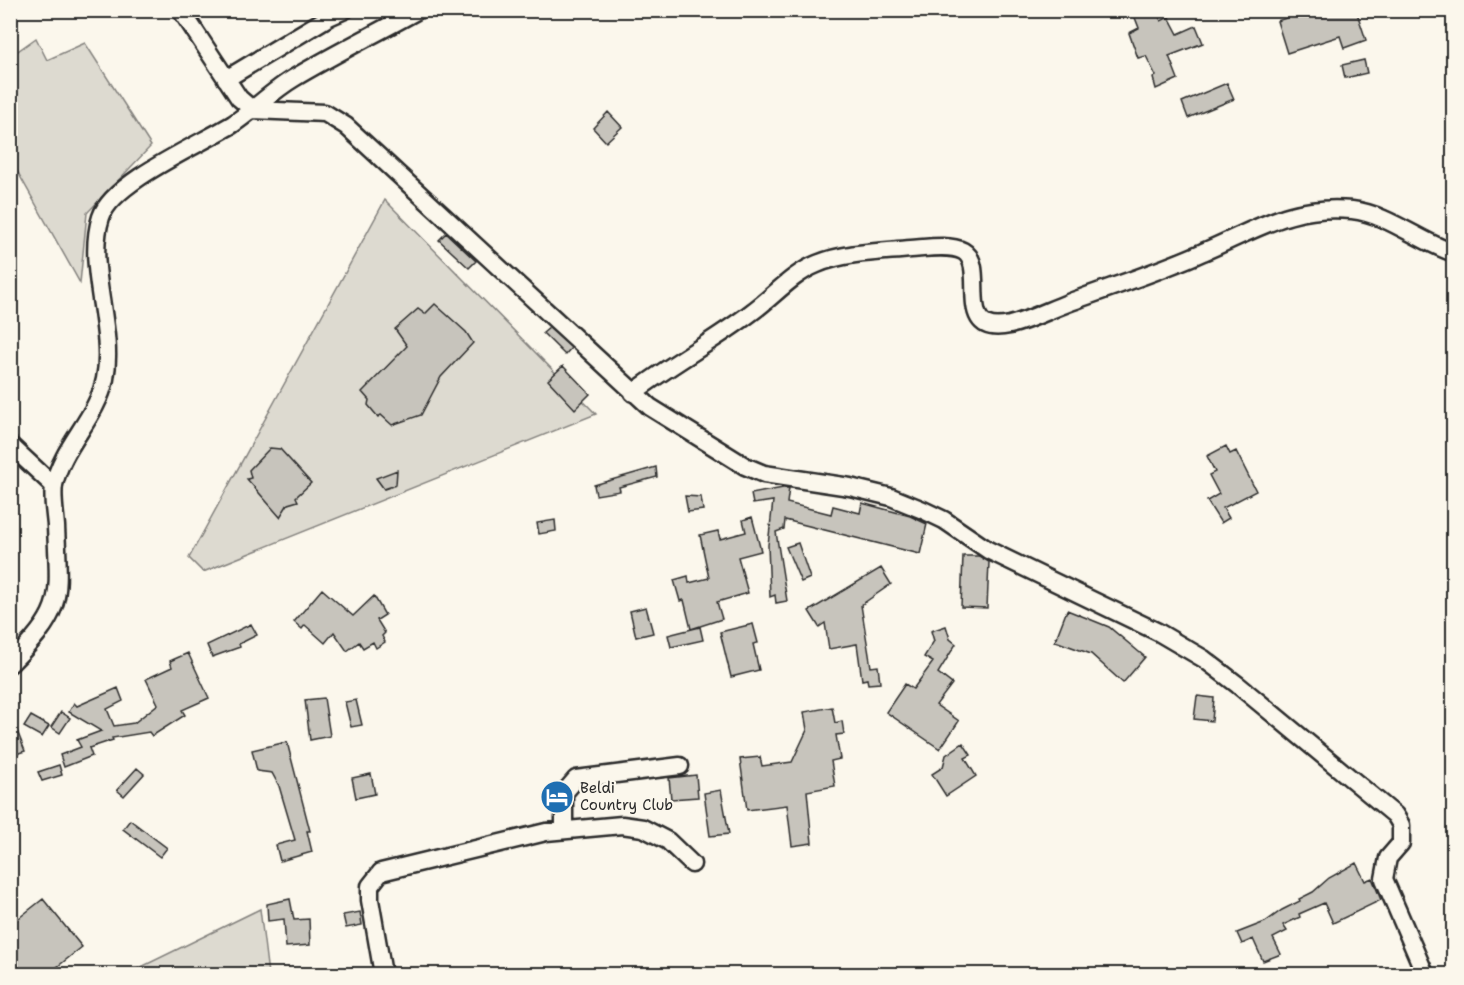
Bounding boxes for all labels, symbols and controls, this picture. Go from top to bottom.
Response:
place label: Beldi Country Club [580,778,673,815]
hotel icon: Beldi Country Club [539,779,575,815]

